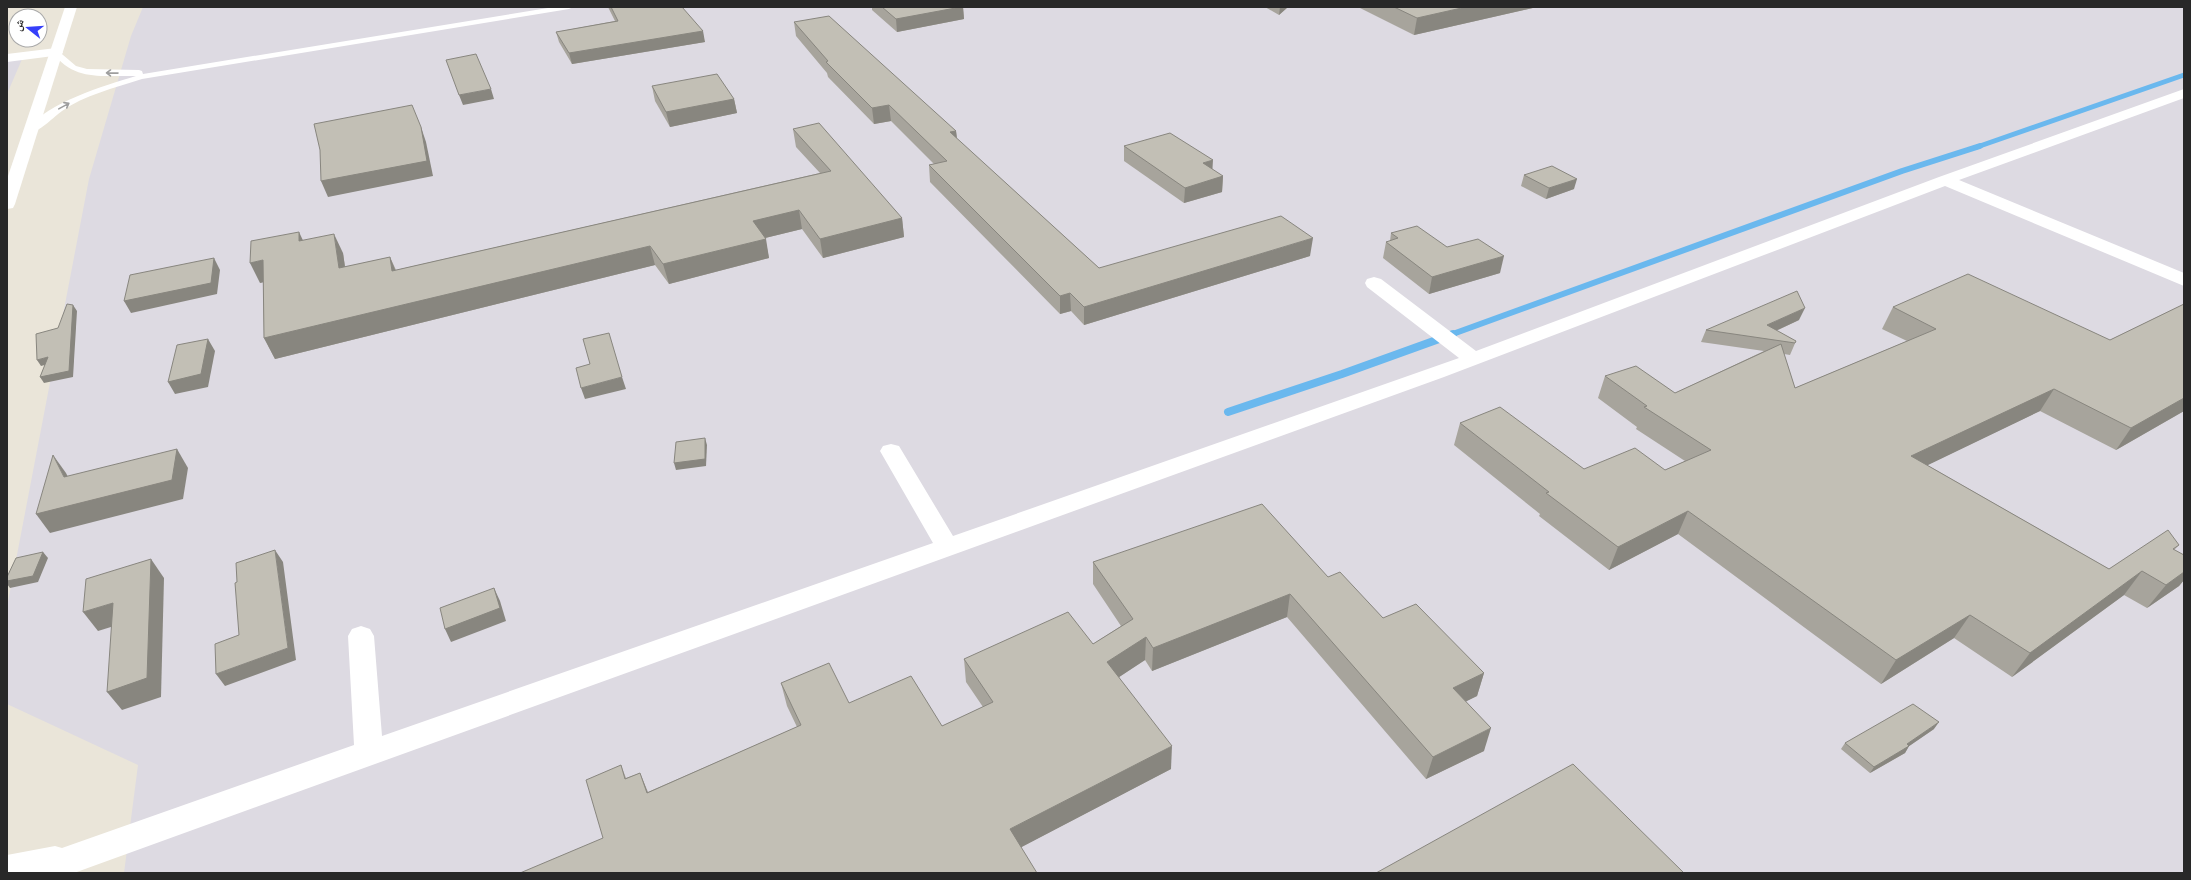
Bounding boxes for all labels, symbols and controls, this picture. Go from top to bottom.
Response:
north arrow [8,8,48,48]
text: ش [10,17,28,33]
one-way arrow [106,69,119,77]
one-way arrow [58,102,70,110]

